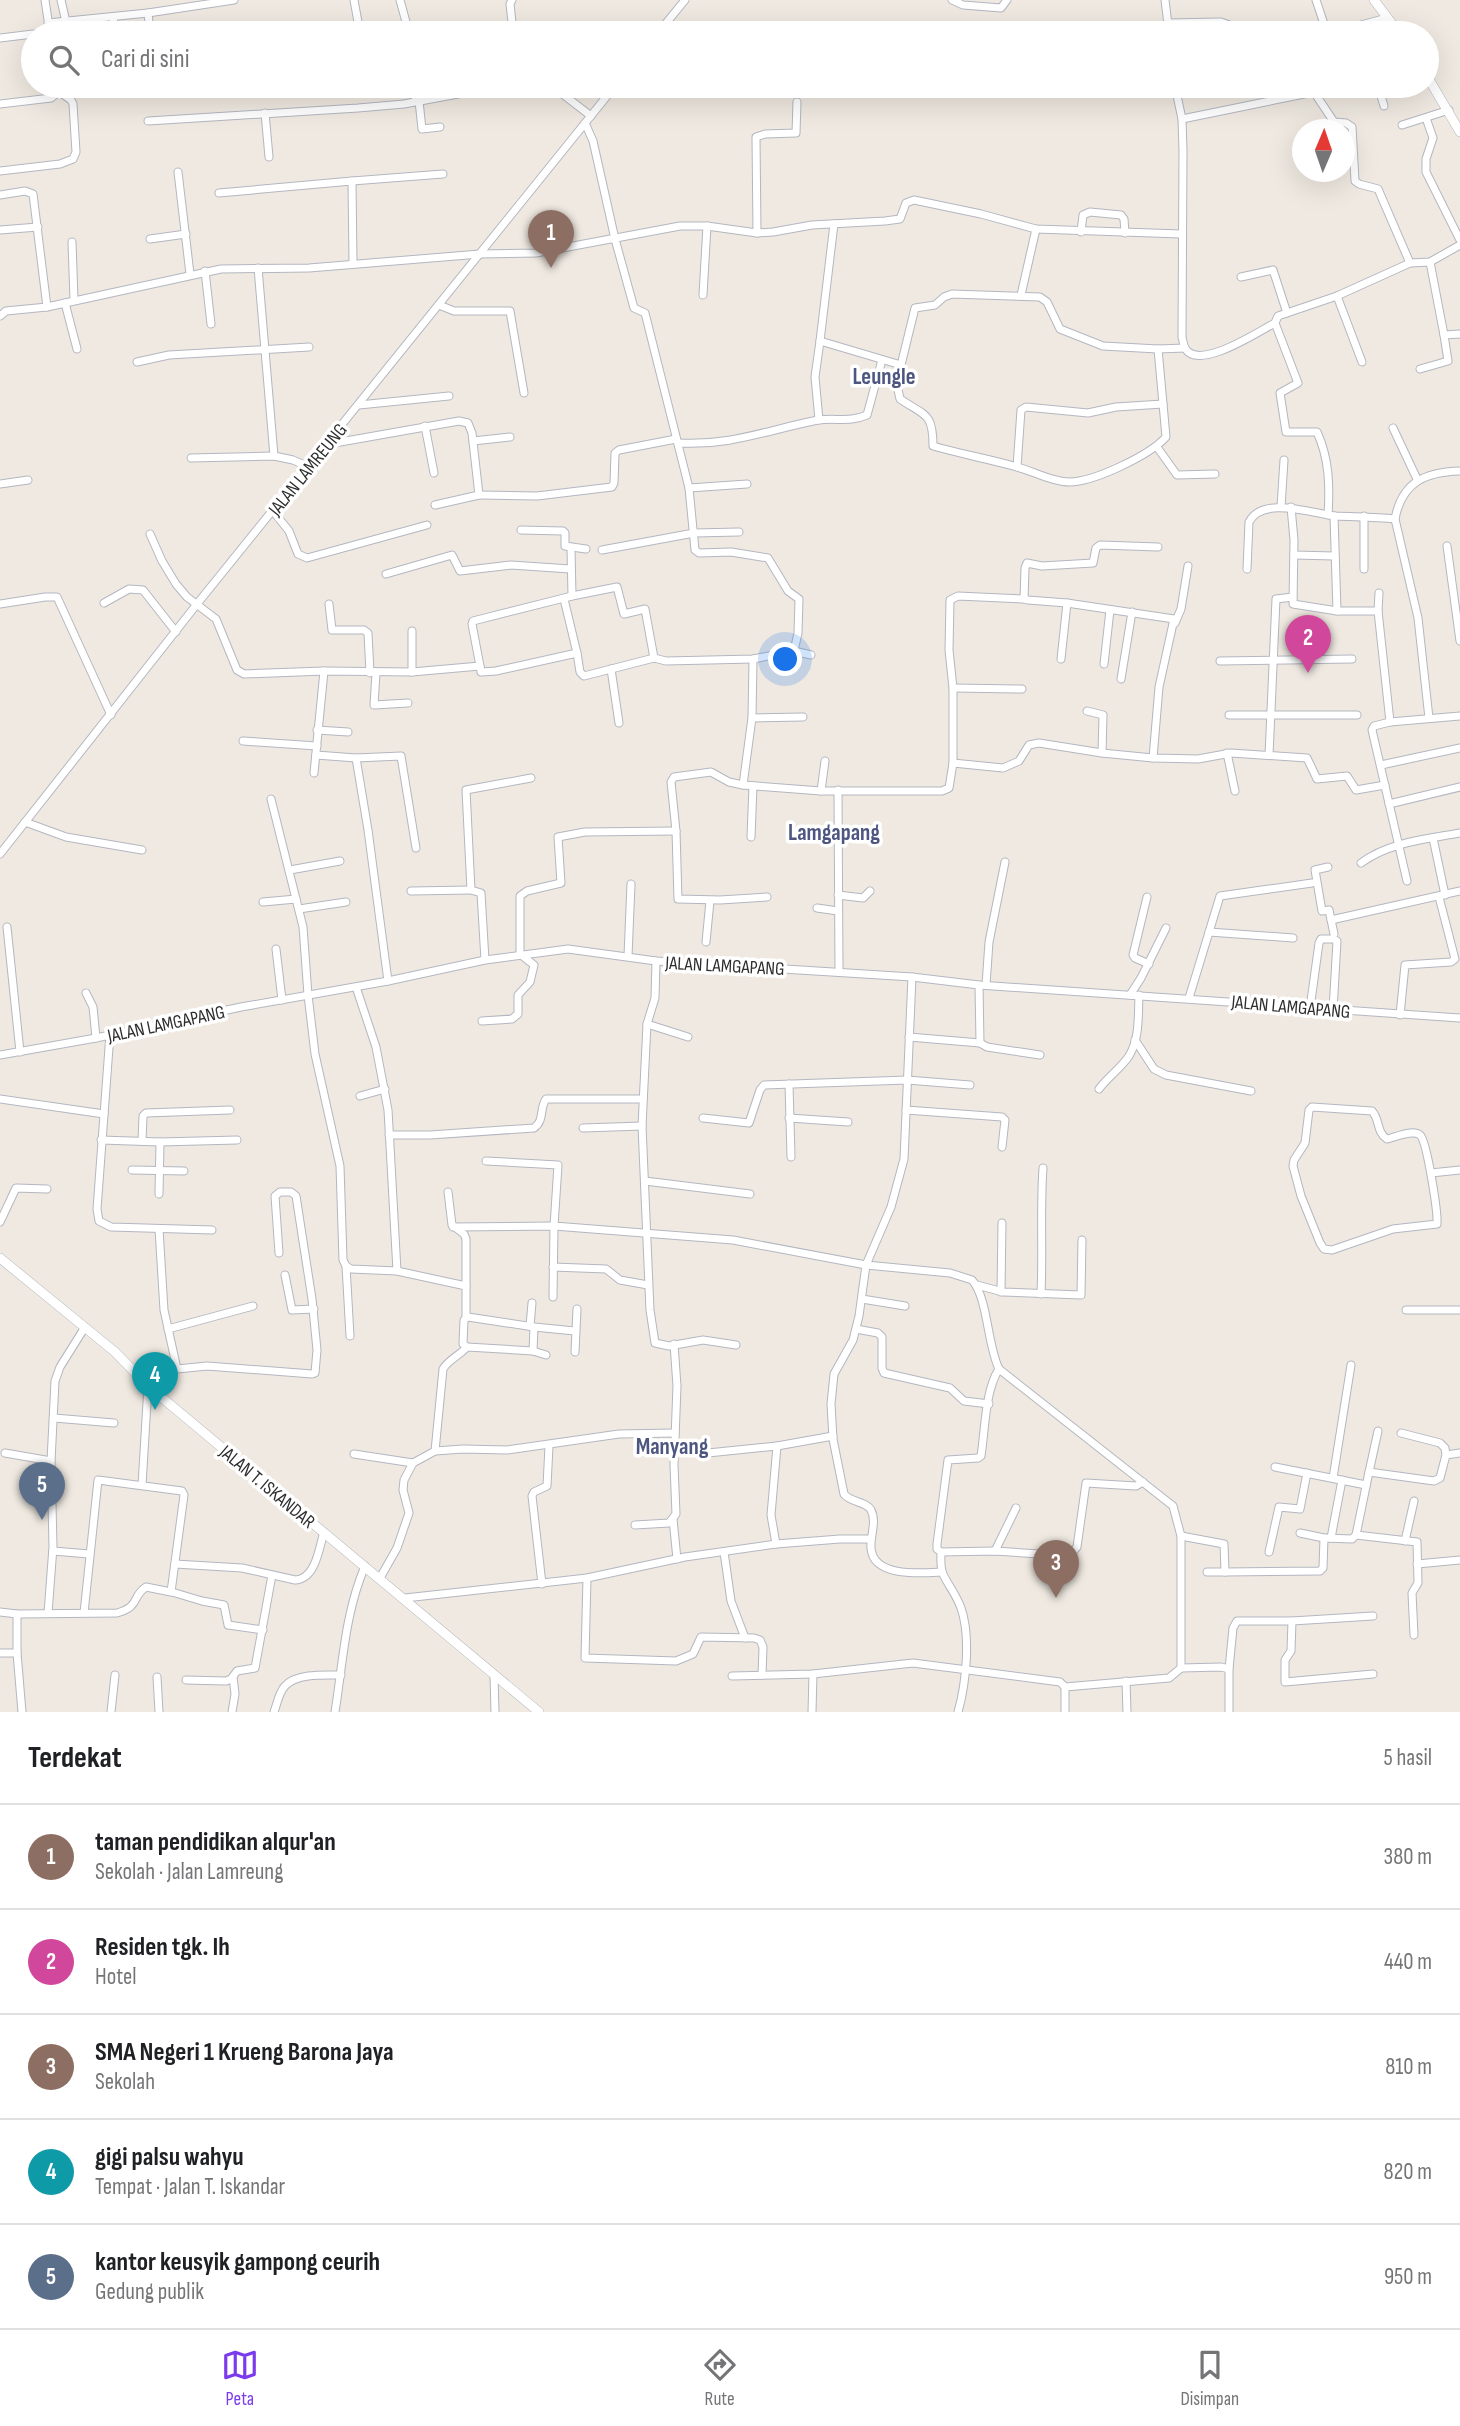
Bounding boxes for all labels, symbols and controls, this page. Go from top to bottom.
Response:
search box [21,21,1439,98]
icon: search [45,41,83,79]
text: Cari di sini [101,44,190,75]
north arrow [1292,119,1355,182]
pin: 1 [528,210,574,268]
district label: Leungle [852,363,916,391]
street label: JALAN LAMREUNG [263,419,352,521]
pin: 2 [1285,615,1331,673]
your location [768,642,802,676]
district label: Lamgapang [788,819,880,847]
street label: JALAN LAMGAPANG [664,952,785,981]
street label: JALAN LAMGAPANG [1229,991,1351,1024]
street label: JALAN LAMGAPANG [105,1001,227,1048]
pin: 4 [132,1352,178,1410]
district label: Manyang [636,1433,709,1461]
street label: JALAN T. ISKANDAR [214,1440,320,1534]
pin: 5 [19,1462,65,1520]
pin: 3 [1033,1540,1079,1598]
text: Terdekat [28,1740,122,1776]
text: 5 hasil [1384,1744,1432,1772]
text: taman pendidikan alqur'an [95,1827,336,1858]
text: 1 [46,1843,56,1871]
text: 380 m [1384,1843,1432,1871]
text: Sekolah · Jalan Lamreung [95,1858,283,1886]
text: Residen tgk. Ih [95,1932,230,1963]
text: 2 [46,1948,56,1976]
text: 440 m [1384,1948,1432,1976]
text: Hotel [95,1963,137,1991]
text: SMA Negeri 1 Krueng Barona Jaya [95,2037,394,2068]
text: 3 [46,2053,56,2081]
text: 810 m [1385,2053,1432,2081]
text: Sekolah [95,2068,155,2096]
text: gigi palsu wahyu [95,2142,244,2173]
text: 4 [46,2158,56,2186]
text: 820 m [1383,2158,1432,2186]
text: Tempat · Jalan T. Iskandar [95,2173,285,2201]
text: kantor keusyik gampong ceurih [95,2247,380,2278]
text: 5 [46,2263,56,2291]
text: 950 m [1384,2263,1432,2291]
text: Gedung publik [95,2278,204,2306]
tab: Peta [221,2346,259,2411]
tab: Rute [701,2346,739,2411]
tab: Disimpan [1180,2346,1239,2411]

